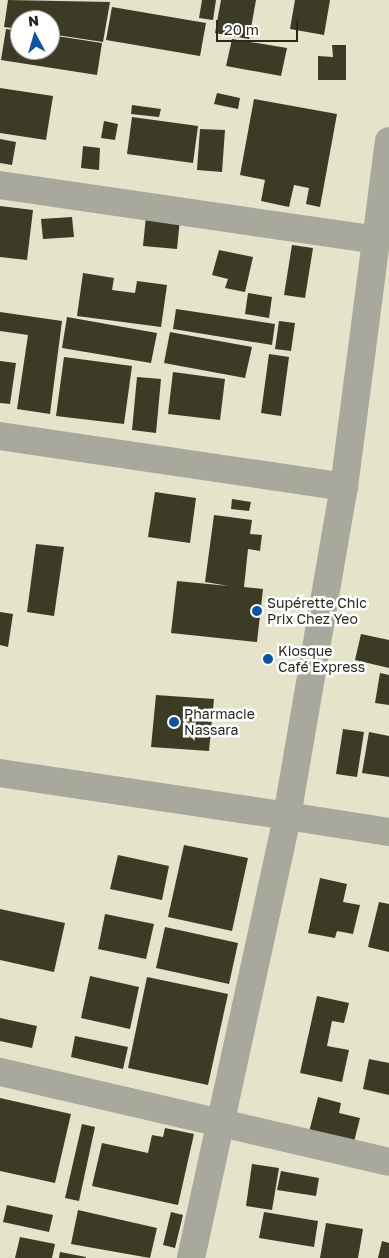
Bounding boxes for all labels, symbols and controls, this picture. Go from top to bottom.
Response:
north arrow [10,10,60,60]
scale bar [219,10,302,42]
text: N [27,12,40,30]
text: 20 m [224,20,259,38]
place label: Supérette Chic Prix Chez Yeo [267,595,367,628]
marker: Supérette Chic Prix Chez Yeo [251,605,263,617]
place label: Kiosque Café Express [278,643,365,676]
marker: Kiosque Café Express [262,653,274,665]
place label: Pharmacie Nassara [184,706,255,739]
marker: Pharmacie Nassara [168,716,180,728]

